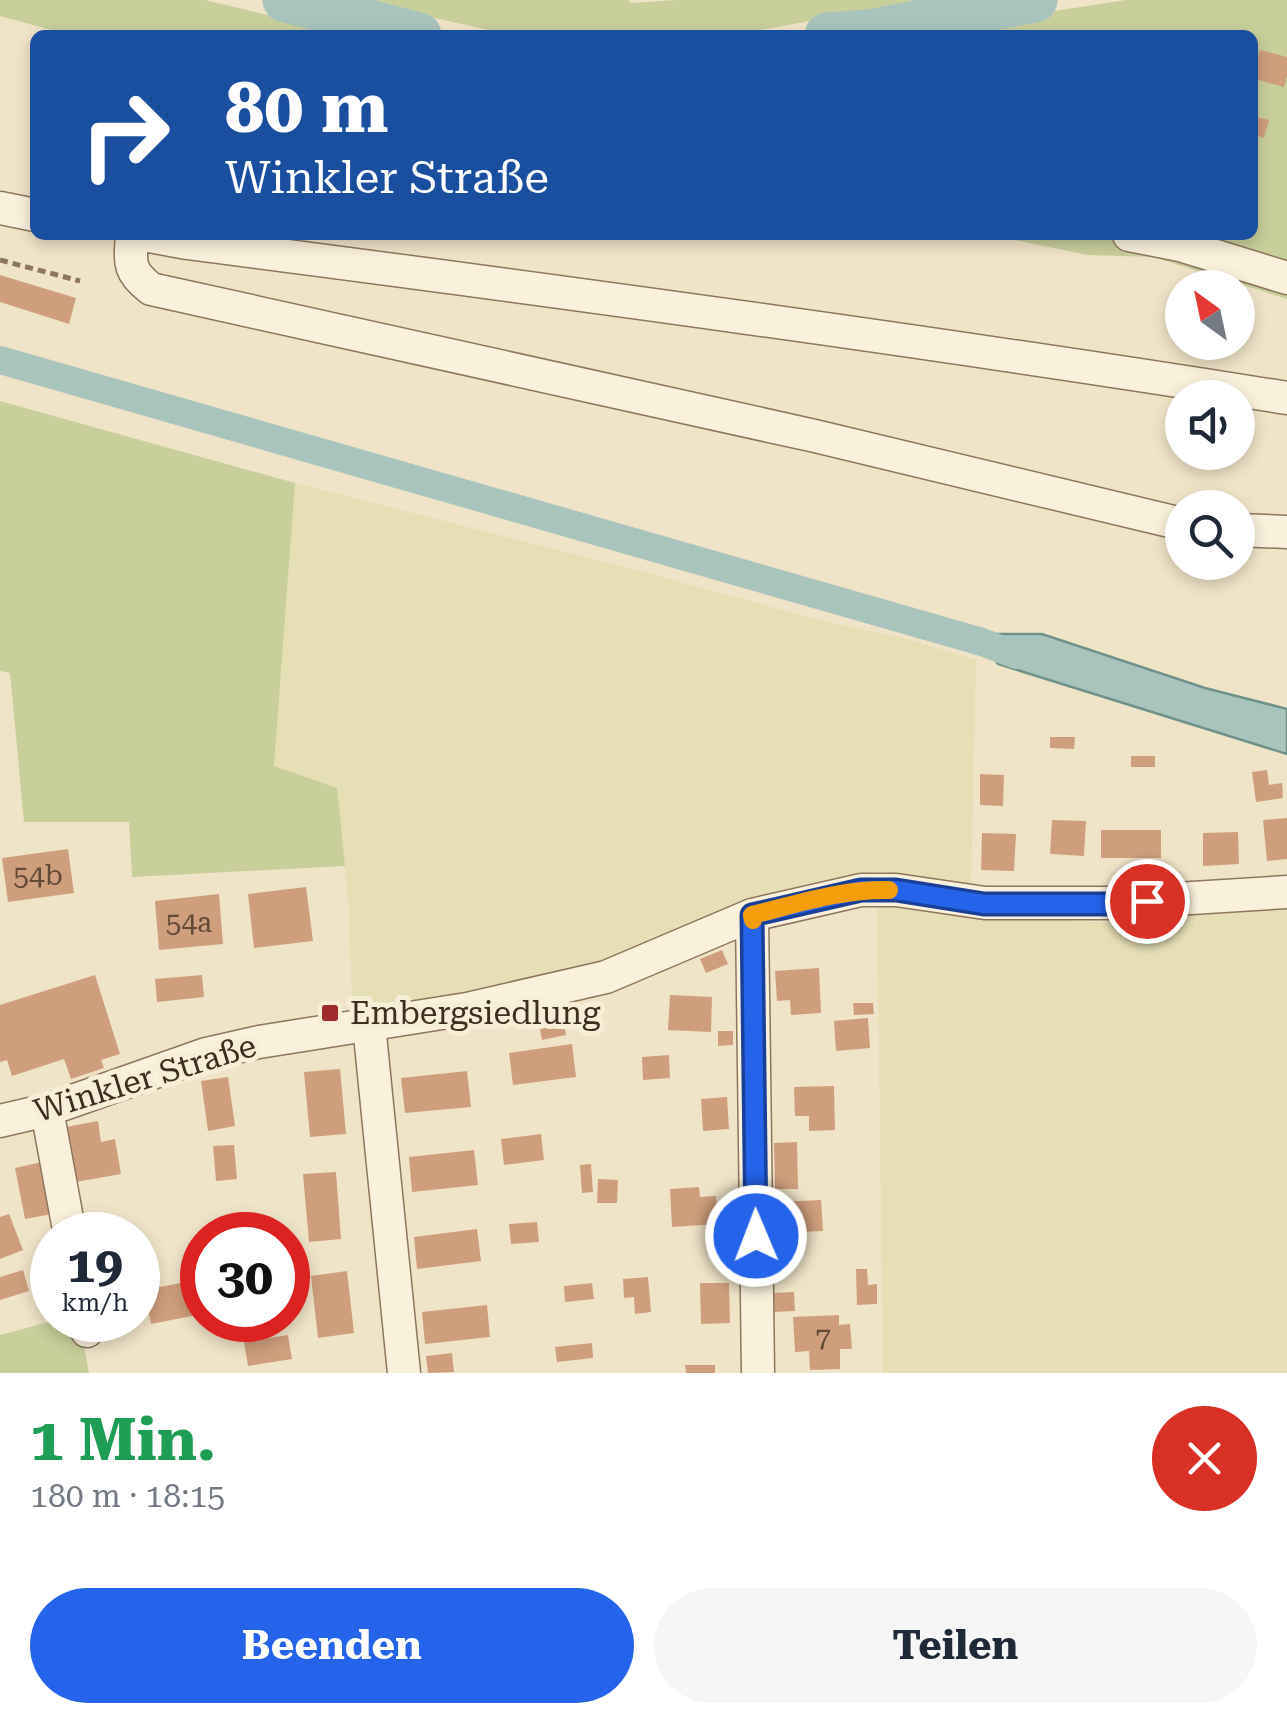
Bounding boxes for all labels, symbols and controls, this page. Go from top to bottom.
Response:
text: 80 m [225,67,389,149]
icon: right [60,70,190,200]
text: Winkler Straße [225,151,549,204]
north arrow [1165,270,1255,360]
map controls [1165,270,1255,580]
button: sound [1165,380,1255,470]
button: search [1165,490,1255,580]
house number: 54b [13,859,63,892]
pin [1105,859,1190,944]
icon: arrive [1120,874,1175,929]
house number: 54a [166,906,212,939]
place label: Embergsiedlung [350,994,601,1032]
marker: Embergsiedlung [319,1002,341,1024]
street label: Winkler Straße [29,1026,261,1130]
position arrow [704,1184,808,1288]
speed limit sign: 30 [180,1212,310,1342]
text: 19 [67,1236,123,1294]
text: km/h [62,1288,128,1317]
house number: 7 [815,1321,831,1354]
text: 1 Min. [30,1404,216,1475]
button: close [1152,1406,1257,1511]
text: 180 m · 18:15 [30,1477,225,1515]
button: Beenden [30,1588,634,1703]
button: Teilen [654,1588,1257,1703]

